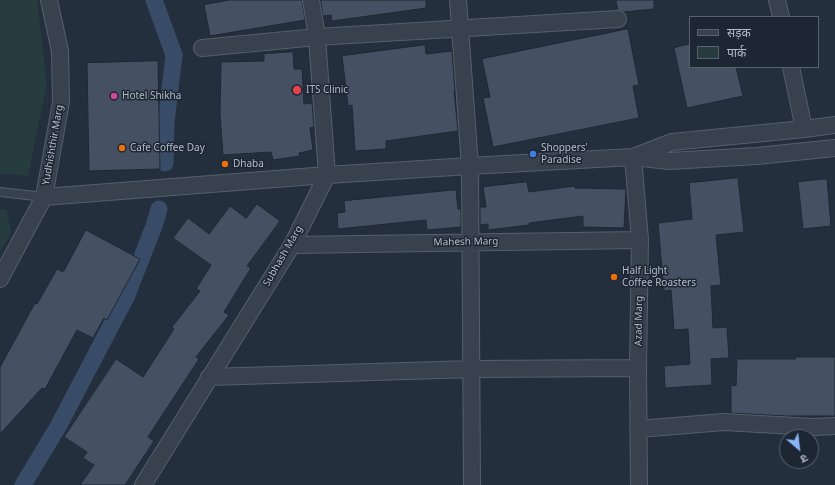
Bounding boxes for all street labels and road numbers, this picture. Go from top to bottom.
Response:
street label: Yudhishthir Marg [40,104,66,186]
street label: Subhash Marg [261,224,305,288]
street label: Mahesh Marg [433,235,499,249]
street label: Azad Marg [633,296,645,346]

